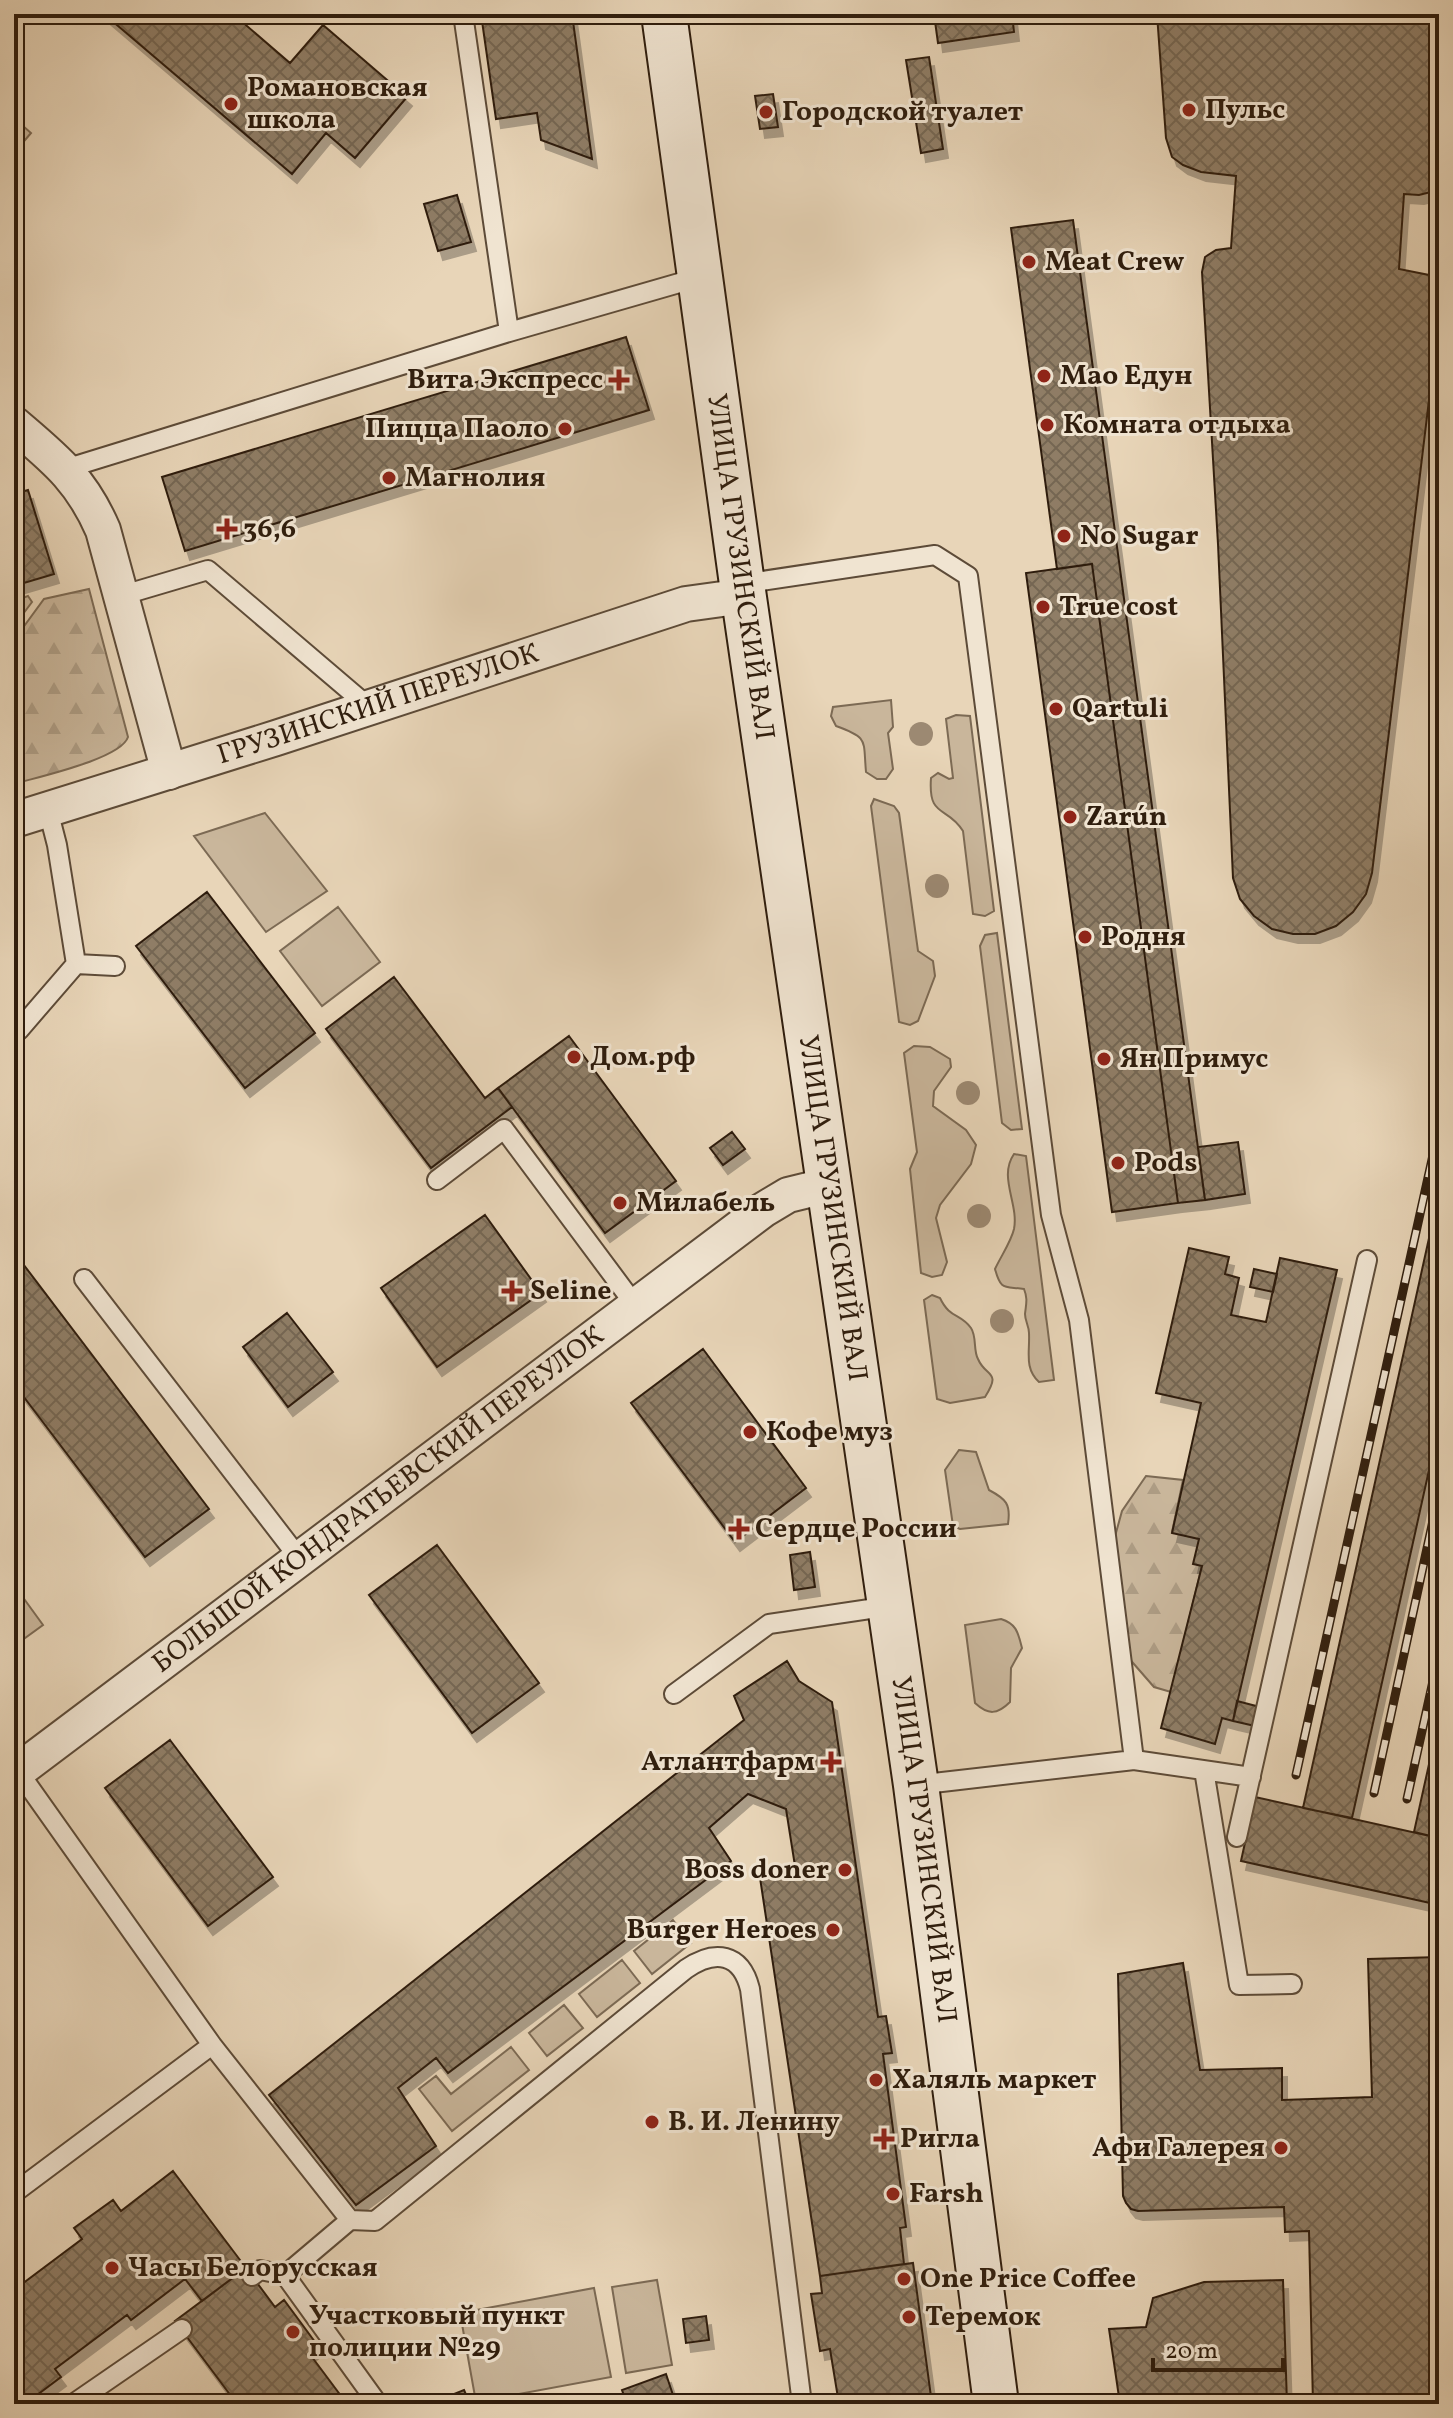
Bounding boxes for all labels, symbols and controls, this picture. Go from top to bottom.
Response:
place label: Романовская школа [247,69,428,140]
place label: Пульс [1205,91,1285,130]
place label: Городской туалет [782,93,1024,132]
marker: Романовская школа [222,95,240,113]
marker: Пульс [1180,101,1198,119]
marker: Городской туалет [757,103,775,121]
place label: Meat Crew [1045,243,1184,282]
marker: Meat Crew [1020,253,1038,271]
place label: Мао Едун [1060,357,1192,396]
place label: Вита Экспресс [407,361,603,400]
marker: Мао Едун [1035,367,1053,385]
marker: Вита Экспресс [610,371,628,389]
street label: УЛИЦА ГРУЗИНСКИЙ ВАЛ [697,391,784,743]
place label: Комната отдыха [1063,406,1291,445]
place label: Пицца Паоло [365,410,549,449]
marker: Комната отдыха [1038,416,1056,434]
marker: Пицца Паоло [556,420,574,438]
place label: Магнолия [405,459,545,498]
marker: Магнолия [380,469,398,487]
place label: 36,6 [243,510,296,549]
place label: No Sugar [1080,517,1199,556]
marker: 36,6 [218,520,236,538]
marker: No Sugar [1055,527,1073,545]
place label: True cost [1059,588,1178,627]
marker: True cost [1034,598,1052,616]
street label: ГРУЗИНСКИЙ ПЕРЕУЛОК [212,634,544,775]
place label: Qartuli [1072,690,1169,729]
marker: Qartuli [1047,700,1065,718]
place label: Zarún [1086,798,1167,837]
marker: Zarún [1061,808,1079,826]
place label: Родня [1101,918,1186,957]
marker: Родня [1076,928,1094,946]
street label: УЛИЦА ГРУЗИНСКИЙ ВАЛ [788,1032,877,1384]
place label: Дом.рф [590,1038,696,1077]
place label: Ян Примус [1120,1040,1268,1079]
marker: Дом.рф [565,1048,583,1066]
marker: Ян Примус [1095,1050,1113,1068]
place label: Pods [1134,1144,1197,1183]
marker: Pods [1109,1154,1127,1172]
place label: Милабель [636,1184,775,1223]
marker: Милабель [611,1194,629,1212]
place label: Seline [530,1272,612,1311]
marker: Seline [501,1280,523,1302]
street label: БОЛЬШОЙ КОНДРАТЬЕВСКИЙ ПЕРЕУЛОК [144,1317,612,1683]
place label: Кофе муз [766,1413,893,1452]
marker: Кофе муз [741,1423,759,1441]
place label: Сердце России [755,1510,957,1549]
marker: Сердце России [730,1520,748,1538]
street label: УЛИЦА ГРУЗИНСКИЙ ВАЛ [881,1674,966,2026]
place label: Атлантфарм [641,1743,815,1782]
marker: Атлантфарм [822,1753,840,1771]
place label: Boss doner [684,1851,829,1890]
marker: Boss doner [836,1861,854,1879]
place label: Burger Heroes [627,1911,817,1950]
marker: Burger Heroes [824,1921,842,1939]
place label: Халяль маркет [892,2061,1097,2100]
marker: Халяль маркет [867,2071,885,2089]
place label: В. И. Ленину [668,2103,840,2142]
marker: В. И. Ленину [643,2113,661,2131]
place label: Ригла [900,2120,980,2159]
place label: Афи Галерея [1092,2129,1265,2168]
marker: Ригла [875,2130,893,2148]
marker: Афи Галерея [1272,2139,1290,2157]
place label: Farsh [909,2175,984,2214]
marker: Farsh [884,2185,902,2203]
place label: Часы Белорусская [128,2249,378,2288]
marker: Часы Белорусская [103,2259,121,2277]
place label: One Price Coffee [920,2260,1136,2299]
marker: One Price Coffee [895,2270,913,2288]
place label: Участковый пункт полиции №29 [309,2297,566,2368]
place label: Теремок [925,2298,1041,2337]
marker: Теремок [900,2308,918,2326]
scale bar [1153,2322,1283,2372]
marker: Участковый пункт полиции №29 [284,2323,302,2341]
text: 20 m [1165,2335,1218,2369]

